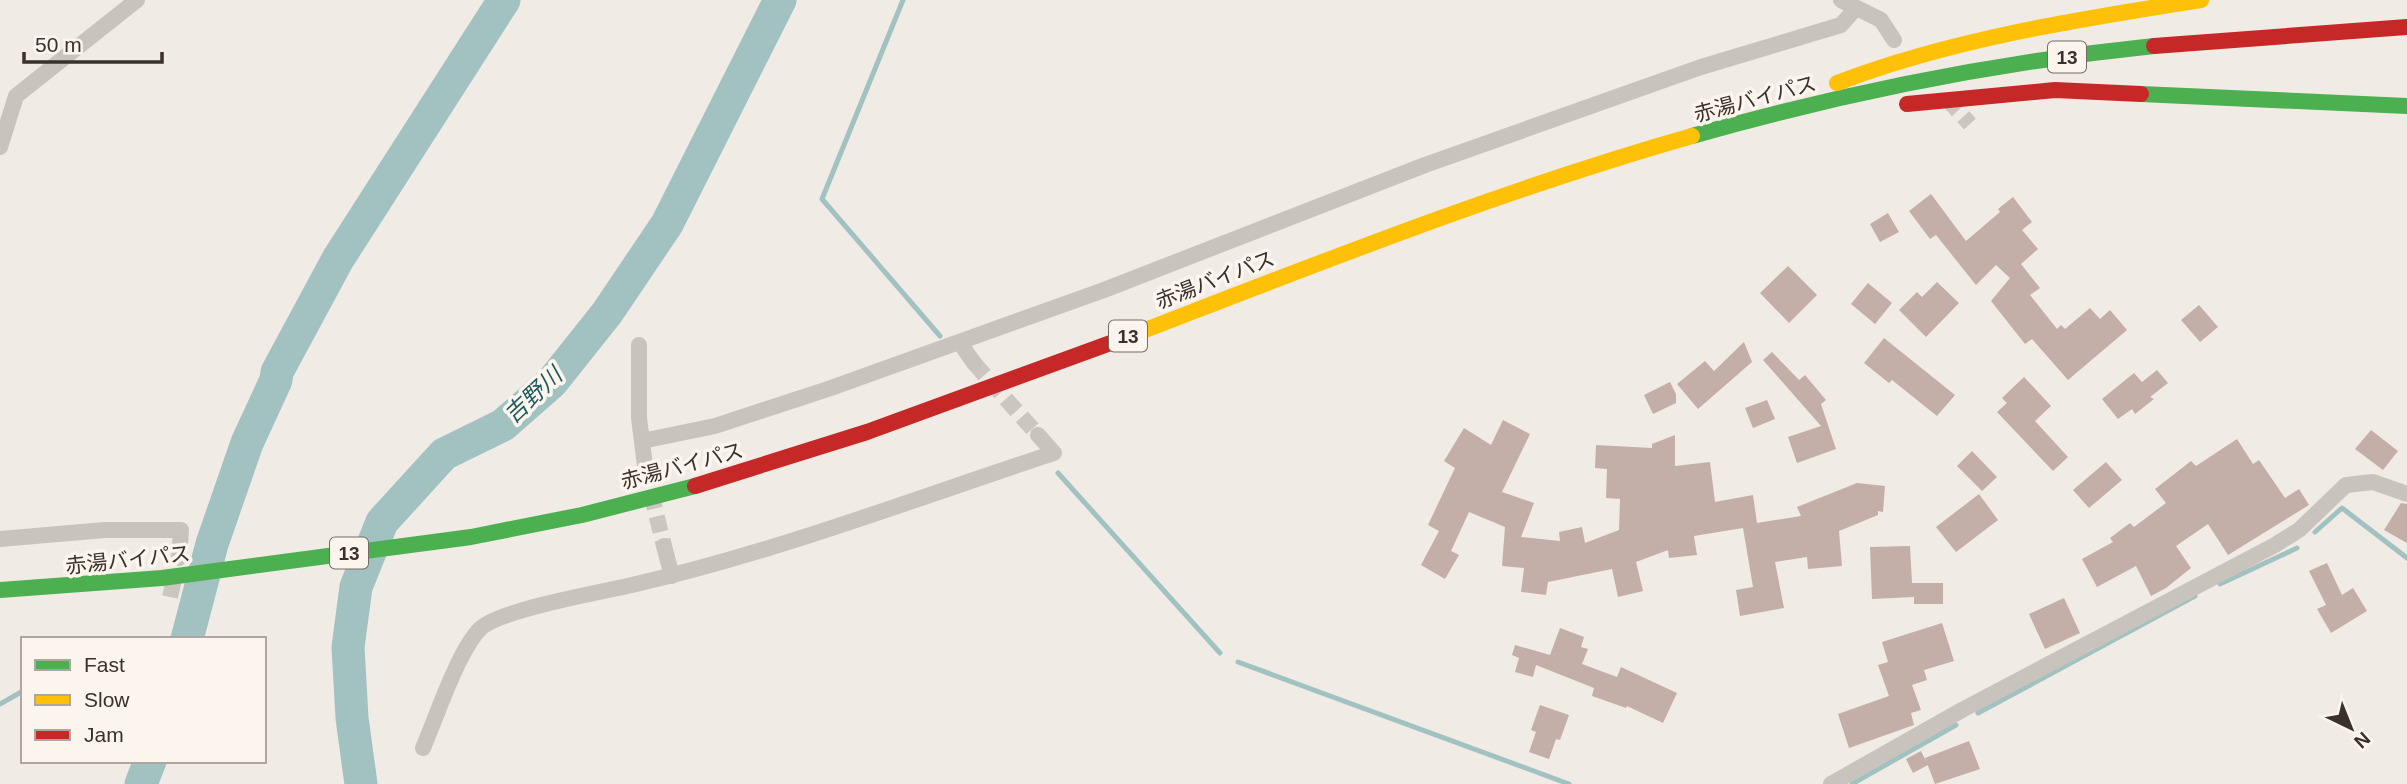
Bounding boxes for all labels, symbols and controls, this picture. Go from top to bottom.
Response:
scale bar [24,21,163,65]
text: 50 m [35,33,82,56]
road number: 13 [2048,41,2086,72]
street label: 赤湯バイパス [1691,71,1819,126]
street label: 赤湯バイパス [1152,246,1278,313]
road number: 13 [1109,320,1147,352]
water label: 吉野川 [499,360,569,428]
street label: 赤湯バイパス [618,438,746,493]
road number: 13 [330,538,368,568]
street label: 赤湯バイパス [64,542,192,578]
legend [21,637,266,763]
text: Fast [84,653,125,676]
text: Slow [84,688,130,711]
north arrow [2316,693,2386,763]
text: Jam [84,723,124,746]
text: N [2350,728,2374,752]

